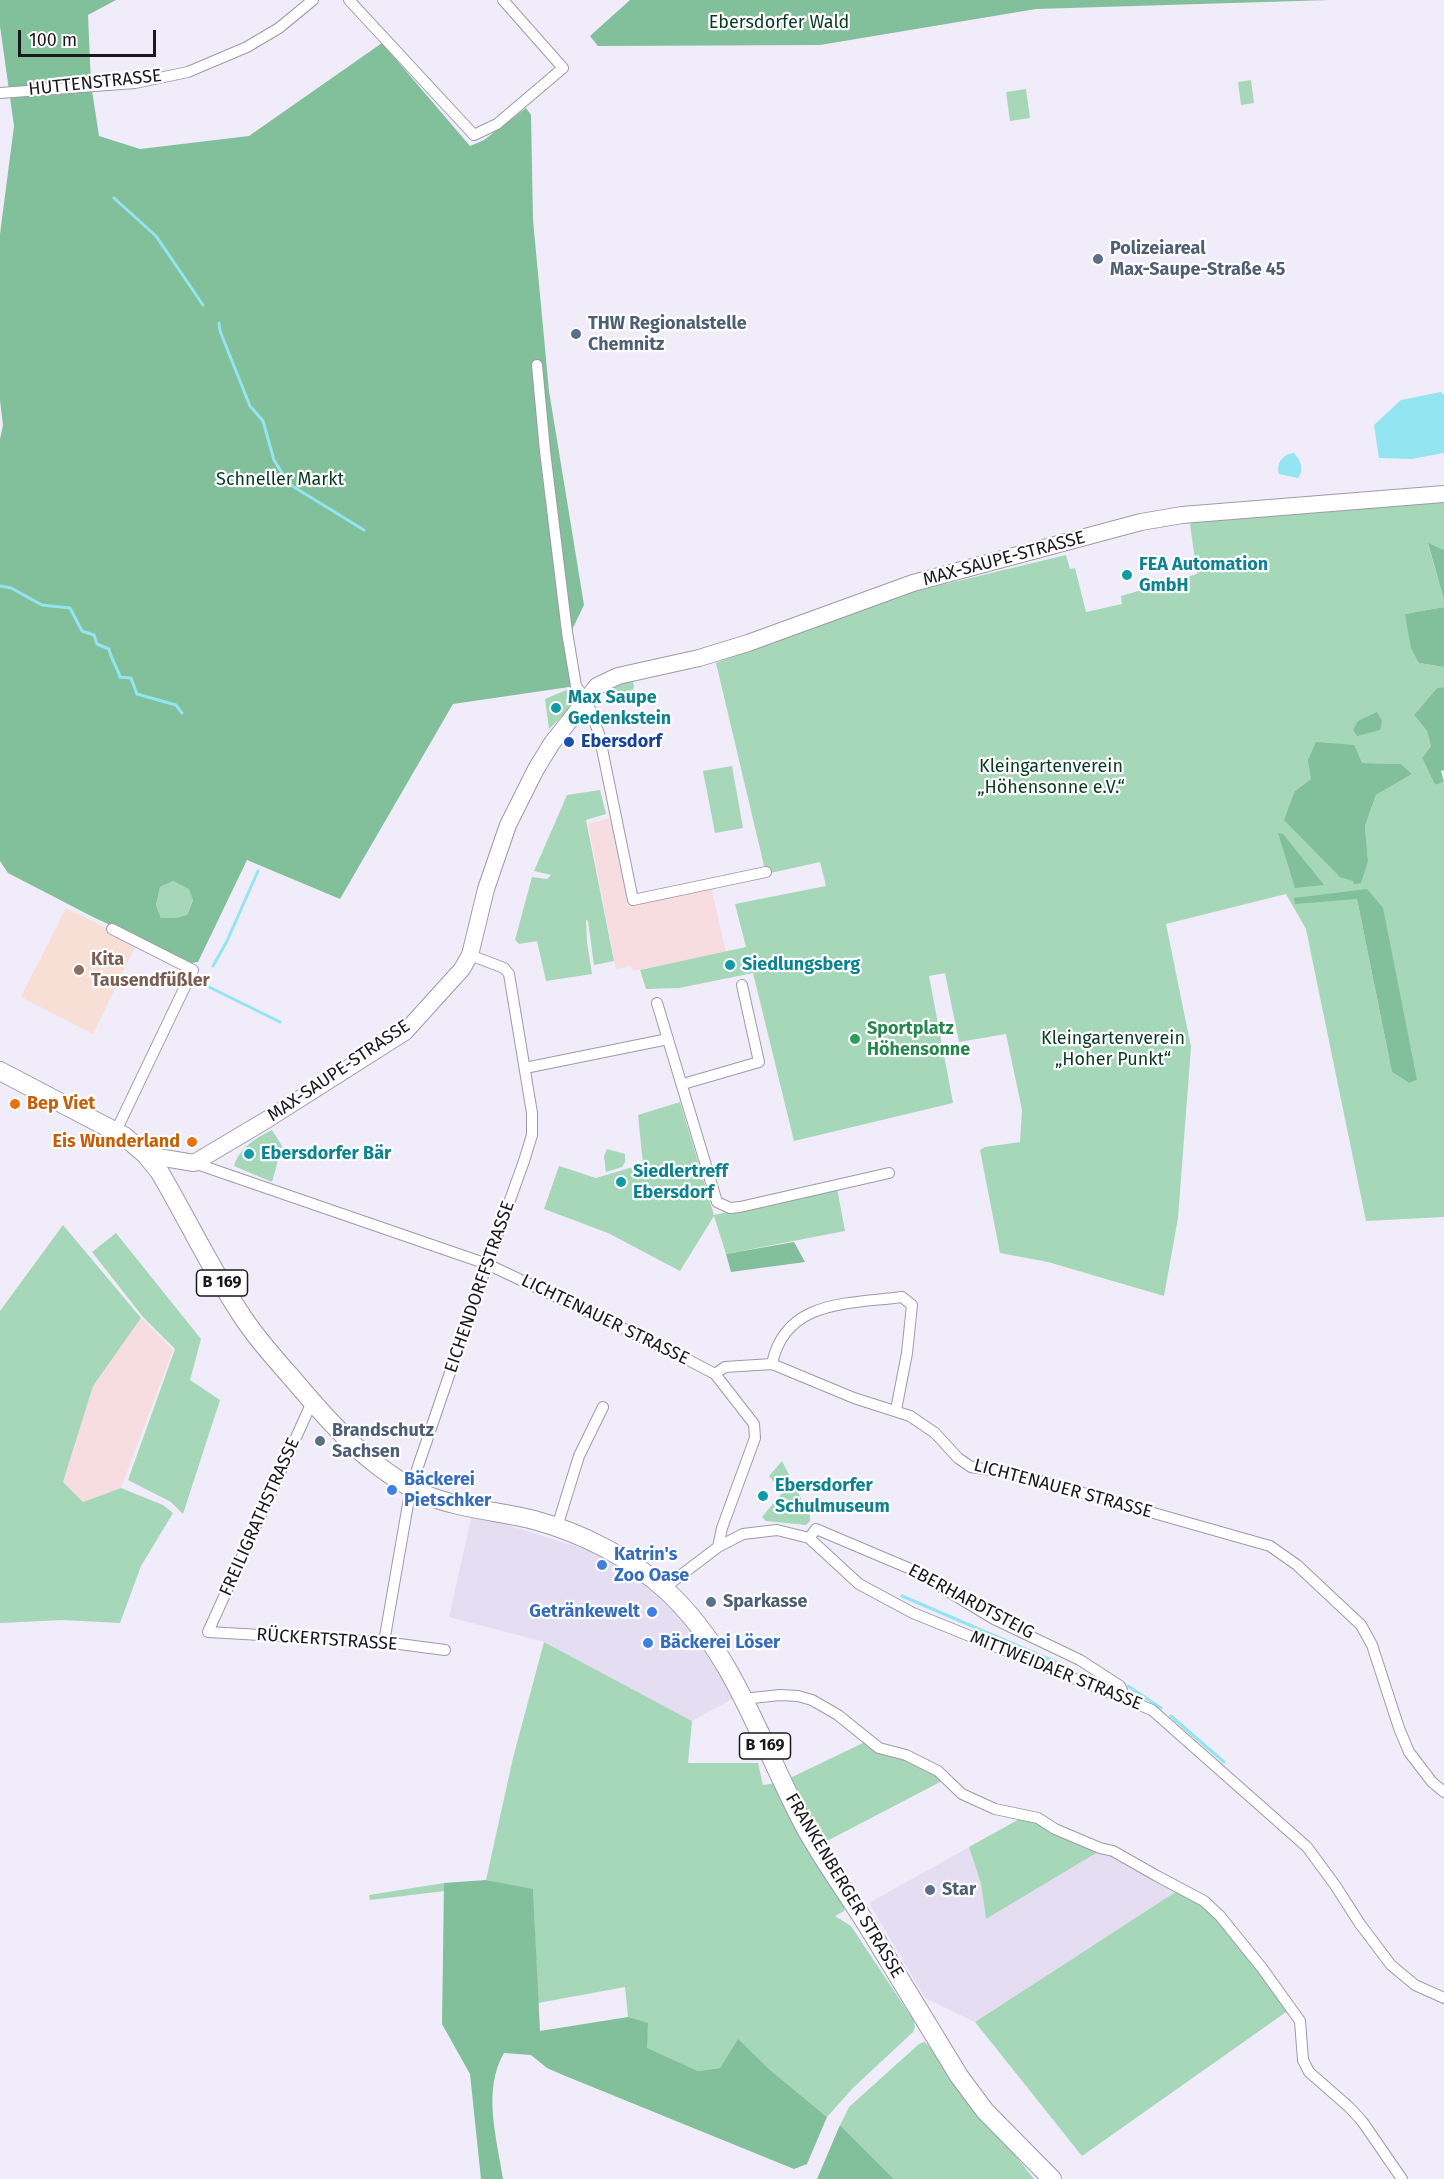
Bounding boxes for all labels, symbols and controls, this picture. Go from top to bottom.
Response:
park label: Ebersdorfer Wald [709,12,849,34]
scale bar [21,18,159,56]
text: 100 m [29,29,77,51]
street label: HUTTENSTRASSE [27,65,163,101]
place label: Polizeiareal Max-Saupe-Straße 45 [1110,238,1285,280]
marker: Polizeiareal Max-Saupe-Straße 45 [1091,252,1105,266]
place label: THW Regionalstelle Chemnitz [588,313,747,356]
marker: THW Regionalstelle Chemnitz [569,327,583,341]
park label: Schneller Markt [216,469,344,491]
street label: MAX-SAUPE-STRASSE [921,527,1087,591]
place label: FEA Automation GmbH [1139,554,1268,596]
marker: FEA Automation GmbH [1120,568,1134,582]
place label: Max Saupe Gedenkstein [568,687,671,730]
marker: Max Saupe Gedenkstein [549,701,563,715]
place label: Ebersdorf [581,731,662,753]
marker: Ebersdorf [562,735,576,749]
park label: Kleingartenverein „Höhensonne e.V.“ [977,756,1125,798]
place label: Kita Tausendfüßler [91,949,210,992]
place label: Siedlungsberg [742,954,860,976]
marker: Siedlungsberg [723,958,737,972]
marker: Kita Tausendfüßler [72,963,86,977]
street label: MAX-SAUPE-STRASSE [264,1015,414,1127]
place label: Sportplatz Höhensonne [867,1018,970,1060]
park label: Kleingartenverein „Hoher Punkt“ [1041,1028,1185,1070]
marker: Sportplatz Höhensonne [848,1032,862,1046]
place label: Bep Viet [27,1093,95,1115]
marker: Bep Viet [8,1097,22,1111]
place label: Eis Wunderland [52,1131,180,1153]
marker: Eis Wunderland [185,1135,199,1149]
place label: Ebersdorfer Bär [261,1143,391,1165]
marker: Ebersdorfer Bär [242,1147,256,1161]
place label: Siedlertreff Ebersdorf [633,1161,728,1204]
marker: Siedlertreff Ebersdorf [614,1175,628,1189]
street label: EICHENDORFFSTRASSE [440,1198,520,1376]
road number: B 169 [196,1270,248,1296]
street label: LICHTENAUER STRASSE [518,1270,692,1370]
place label: Brandschutz Sachsen [332,1420,434,1462]
street label: FREILIGRATHSTRASSE [215,1434,305,1600]
marker: Brandschutz Sachsen [313,1434,327,1448]
street label: LICHTENAUER STRASSE [971,1455,1155,1523]
place label: Bäckerei Pietschker [404,1469,491,1512]
place label: Ebersdorfer Schulmuseum [775,1475,890,1518]
marker: Bäckerei Pietschker [385,1483,399,1497]
marker: Ebersdorfer Schulmuseum [756,1489,770,1503]
place label: Katrin's Zoo Oase [614,1544,689,1586]
marker: Katrin's Zoo Oase [595,1558,609,1572]
street label: EBERHARDTSTEIG [904,1560,1038,1644]
place label: Sparkasse [723,1591,807,1613]
marker: Sparkasse [704,1595,718,1609]
place label: Getränkewelt [529,1601,640,1623]
marker: Getränkewelt [645,1605,659,1619]
street label: RÜCKERTSTRASSE [256,1624,398,1656]
street label: MITTWEIDAER STRASSE [967,1627,1145,1715]
place label: Bäckerei Löser [660,1632,780,1654]
marker: Bäckerei Löser [641,1636,655,1650]
road number: B 169 [740,1733,790,1759]
street label: FRANKENBERGER STRASSE [780,1790,908,1982]
place label: Star [942,1879,976,1901]
marker: Star [923,1883,937,1897]

